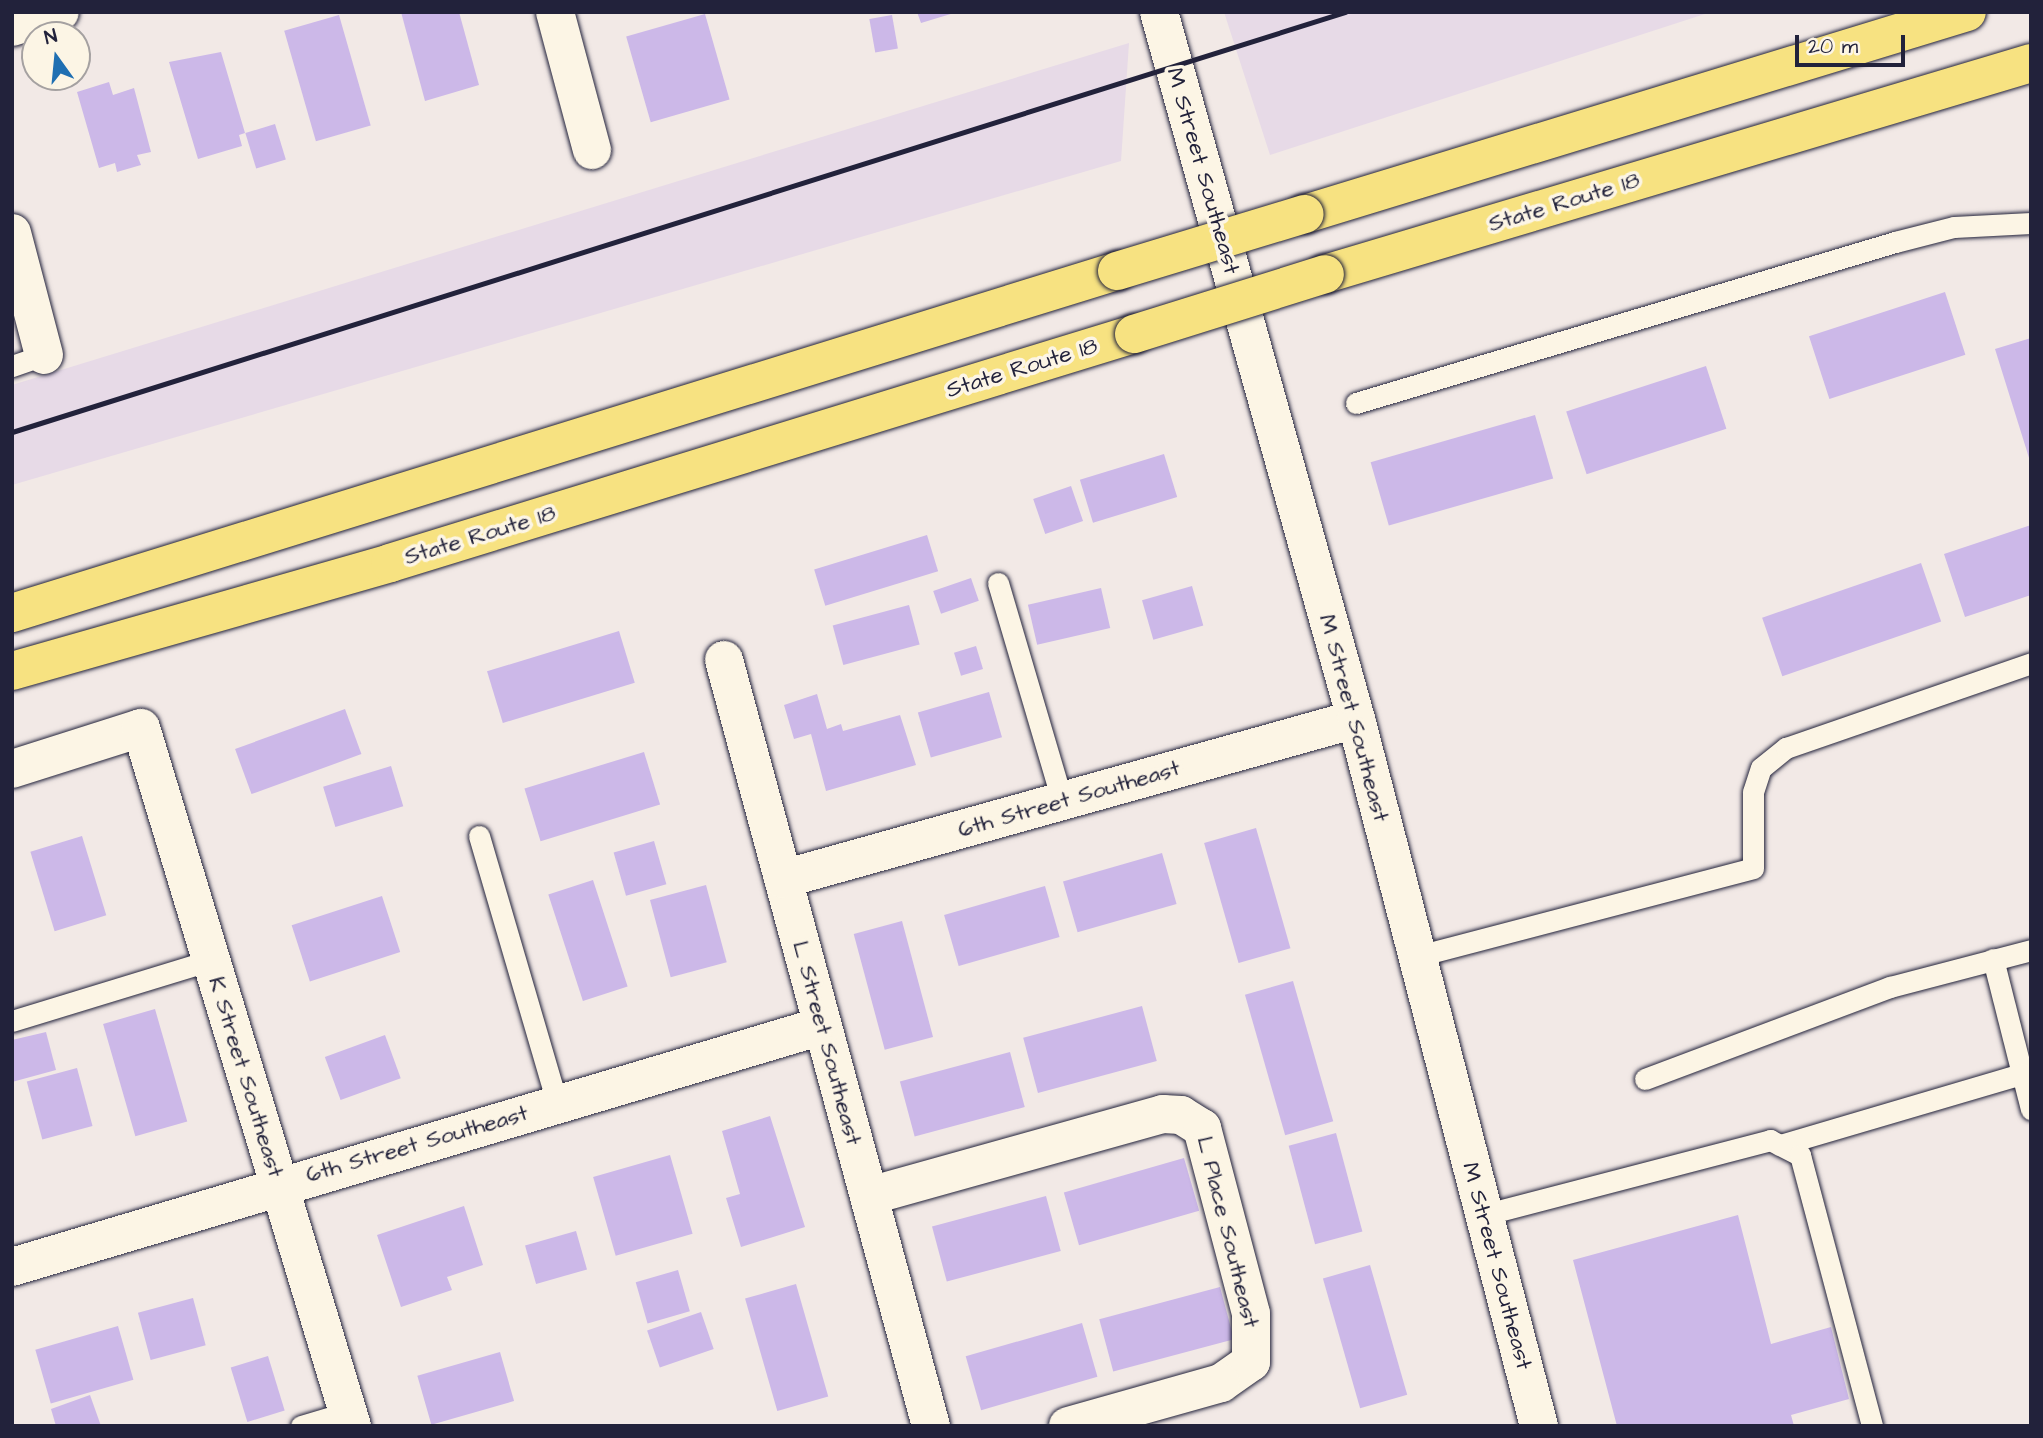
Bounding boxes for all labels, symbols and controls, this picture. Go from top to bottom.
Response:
north arrow [21,21,91,91]
scale bar [1798,21,1908,65]
text: N [42,23,60,52]
text: 20 m [1808,32,1858,61]
street label: M Street Southeast [1160,65,1246,277]
street label: State Route 18 [1485,166,1643,238]
street label: State Route 18 [943,332,1101,404]
street label: State Route 18 [401,499,559,571]
street label: M Street Southeast [1313,611,1395,825]
street label: 6th Street Southeast [955,754,1183,844]
street label: L Street Southeast [786,938,868,1148]
street label: K Street Southeast [202,973,290,1181]
street label: 6th Street Southeast [303,1099,531,1189]
street label: L Place Southeast [1191,1133,1265,1331]
street label: M Street Southeast [1456,1159,1538,1373]

